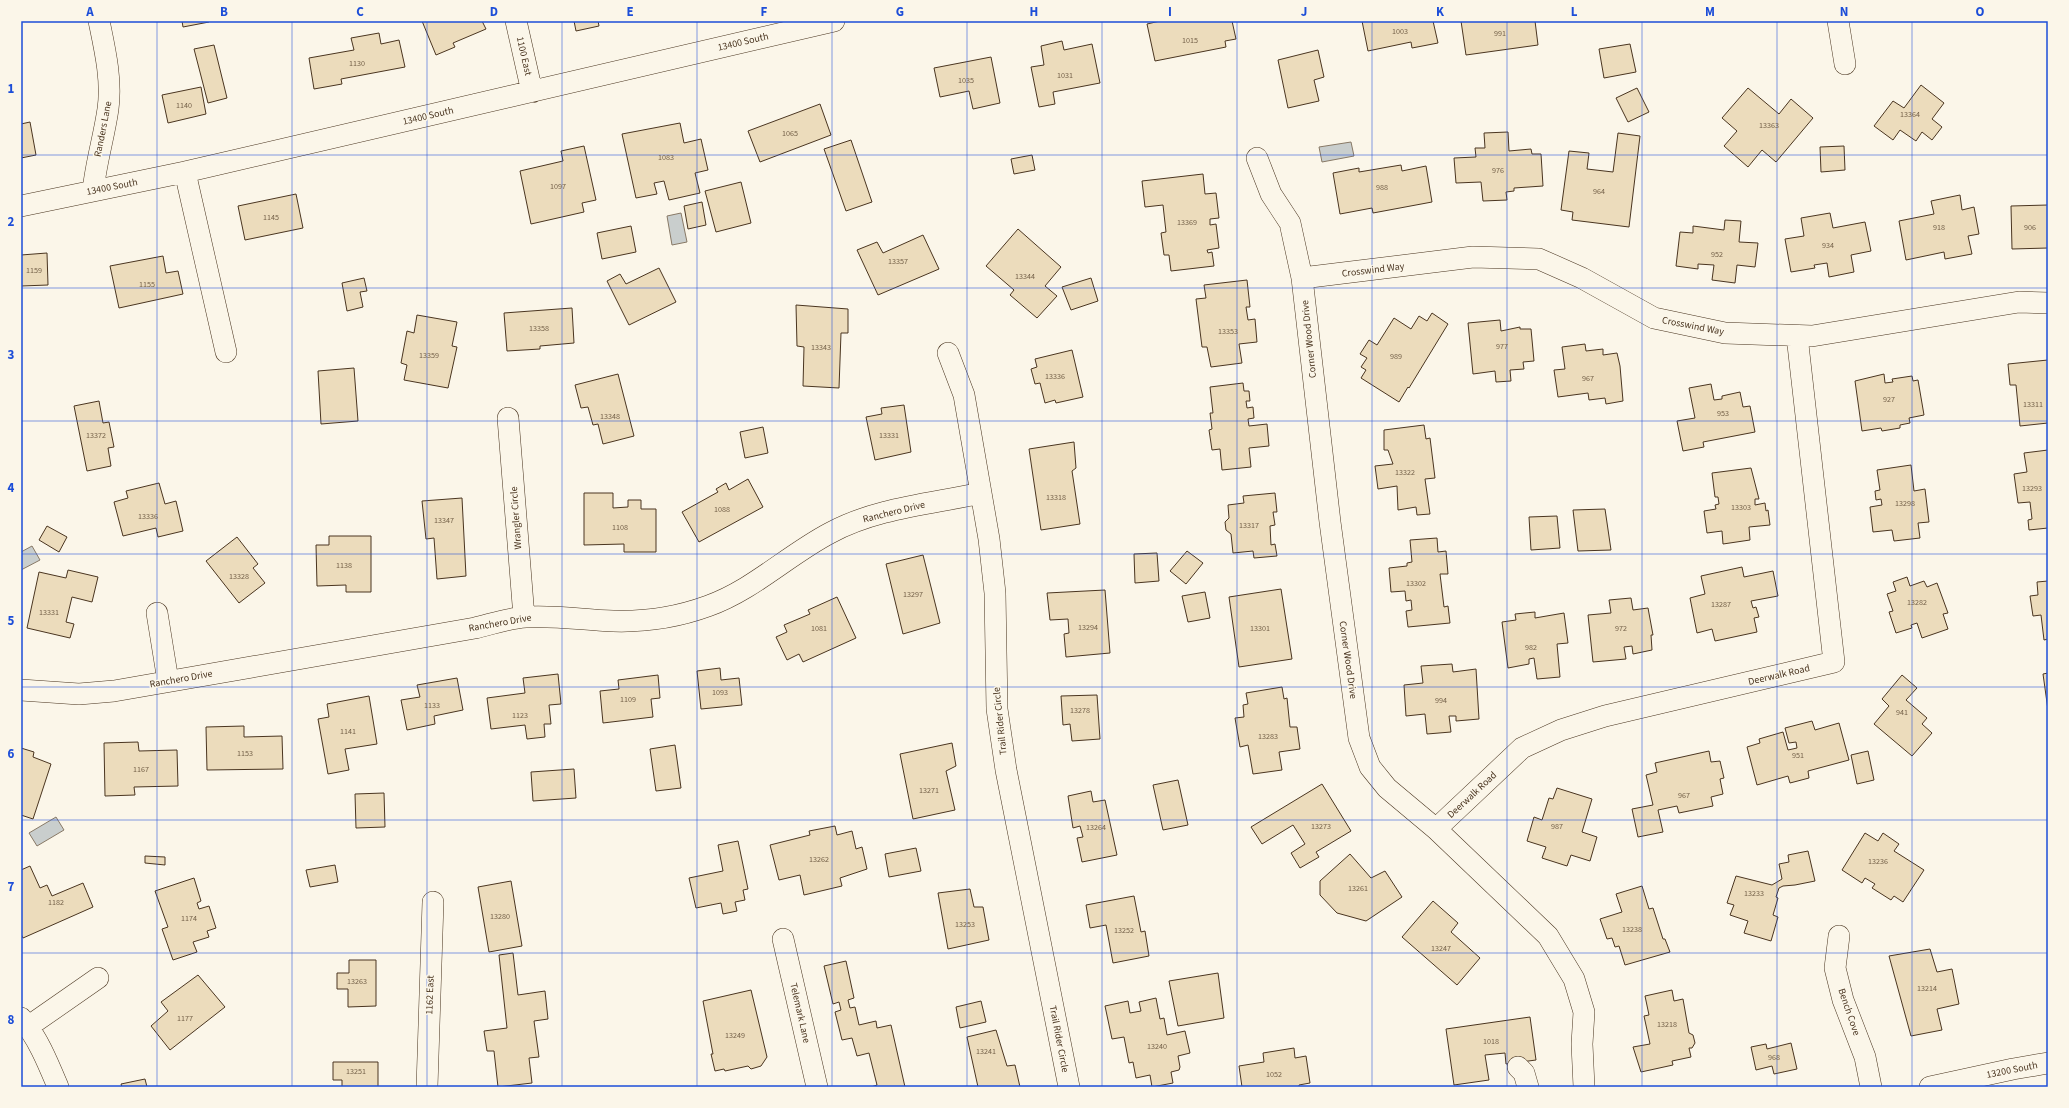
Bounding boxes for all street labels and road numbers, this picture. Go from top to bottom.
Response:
street label: 13400 South [716,29,770,55]
street label: 1100 East [513,35,535,77]
street label: Randers Lane [91,100,115,158]
street label: 13400 South [401,103,455,129]
street label: 13400 South [85,175,139,199]
street label: Crosswind Way [1341,259,1405,281]
street label: Corner Wood Drive [1298,299,1320,379]
street label: Crosswind Way [1661,313,1726,339]
street label: Wrangler Circle [507,486,525,550]
street label: Ranchero Drive [861,498,927,526]
street label: Ranchero Drive [467,611,533,635]
street label: Corner Wood Drive [1336,620,1360,700]
street label: Deerwalk Road [1747,661,1811,689]
street label: Ranchero Drive [148,667,214,691]
street label: Trail Rider Circle [989,686,1011,756]
street label: Deerwalk Road [1444,768,1500,822]
street label: 1162 East [422,974,438,1015]
street label: Telemark Lane [786,982,814,1044]
street label: Bench Cove [1834,987,1864,1037]
street label: Trail Rider Circle [1046,1004,1072,1074]
street label: 13200 South [1985,1058,2039,1082]

